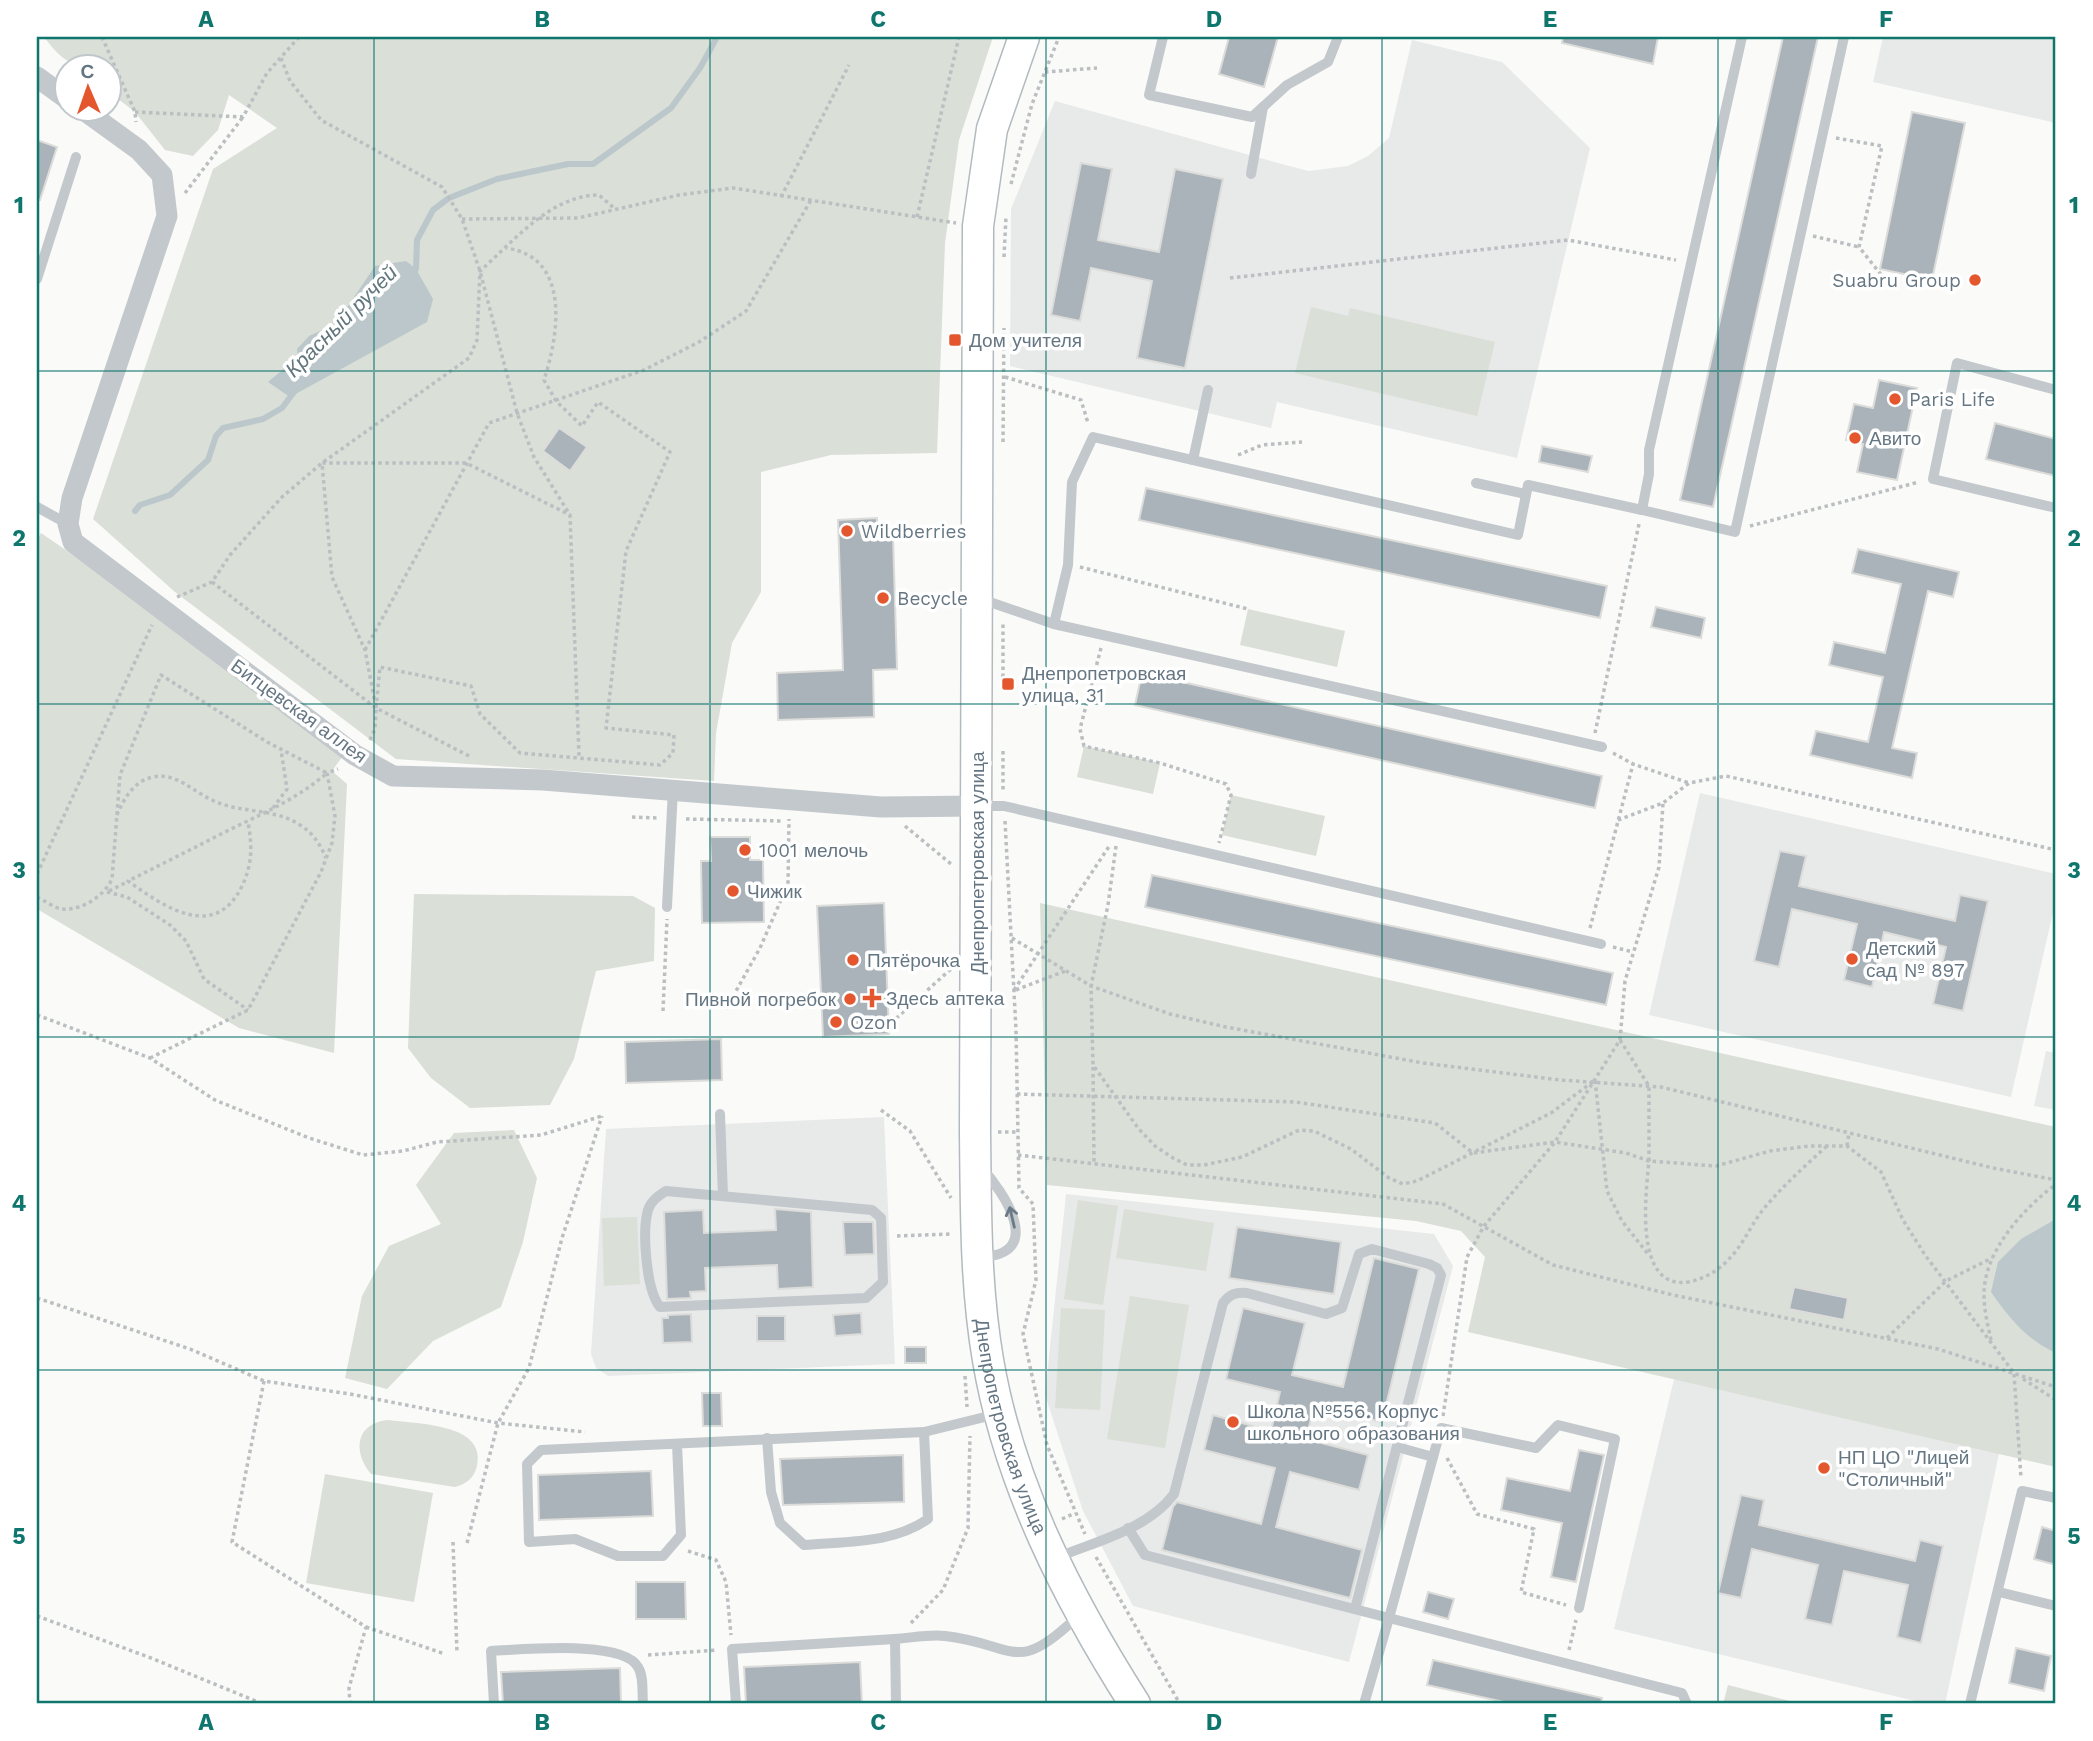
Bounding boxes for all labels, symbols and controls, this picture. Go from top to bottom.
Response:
text: A [198,6,214,33]
text: B [534,6,550,33]
text: C [870,6,886,33]
text: D [1206,6,1222,33]
text: E [1543,6,1557,33]
text: F [1879,6,1893,33]
north arrow [52,52,122,122]
text: С [80,60,95,83]
text: 1 [14,192,24,219]
text: 1 [2069,192,2079,219]
water label: Красный ручей [280,260,402,382]
place label: Suabru Group [1832,269,1961,292]
marker: Suabru Group [1967,272,1983,288]
place label: Дом учителя [969,329,1082,352]
marker: Дом учителя [947,332,963,348]
place label: Paris Life [1909,388,1995,411]
marker: Paris Life [1887,391,1903,407]
place label: Авито [1869,427,1921,450]
marker: Авито [1847,430,1863,446]
place label: Wildberries [861,520,966,543]
marker: Wildberries [839,523,855,539]
text: 2 [12,525,26,552]
text: 2 [2067,525,2081,552]
place label: Becycle [897,587,968,610]
marker: Becycle [875,590,891,606]
street label: Битцевская аллея [227,654,371,768]
place label: Днепропетровская улица, 31 [1022,662,1186,707]
marker: Днепропетровская улица, 31 [1000,676,1016,692]
street label: Днепропетровская улица [966,751,989,975]
place label: 1001 мелочь [759,839,868,862]
marker: 1001 мелочь [737,842,753,858]
text: 3 [12,857,26,884]
text: 3 [2067,857,2081,884]
place label: Чижик [747,880,803,903]
marker: Чижик [725,883,741,899]
place label: Детский сад № 897 [1866,937,1965,982]
place label: Пятёрочка [867,949,961,972]
marker: Детский сад № 897 [1844,951,1860,967]
marker: Пятёрочка [845,952,861,968]
place label: Здесь аптека [886,987,1005,1010]
place label: Пивной погребок [685,988,837,1011]
marker: Здесь аптека [864,990,880,1006]
marker: Пивной погребок [842,991,858,1007]
place label: Ozon [850,1011,897,1034]
marker: Ozon [828,1014,844,1030]
text: 4 [12,1190,27,1217]
text: 4 [2067,1190,2082,1217]
one-way arrow [1005,1207,1018,1229]
street label: Днепропетровская улица [971,1317,1052,1538]
place label: Школа №556. Корпус школьного образования [1247,1400,1460,1445]
marker: Школа №556. Корпус школьного образования [1225,1414,1241,1430]
place label: НП ЦО "Лицей "Столичный" [1838,1446,1969,1491]
marker: НП ЦО "Лицей "Столичный" [1816,1460,1832,1476]
text: 5 [12,1523,26,1550]
text: 5 [2067,1523,2081,1550]
text: A [198,1709,214,1736]
text: B [534,1709,550,1736]
text: C [870,1709,886,1736]
text: D [1206,1709,1222,1736]
text: E [1543,1709,1557,1736]
text: F [1879,1709,1893,1736]

